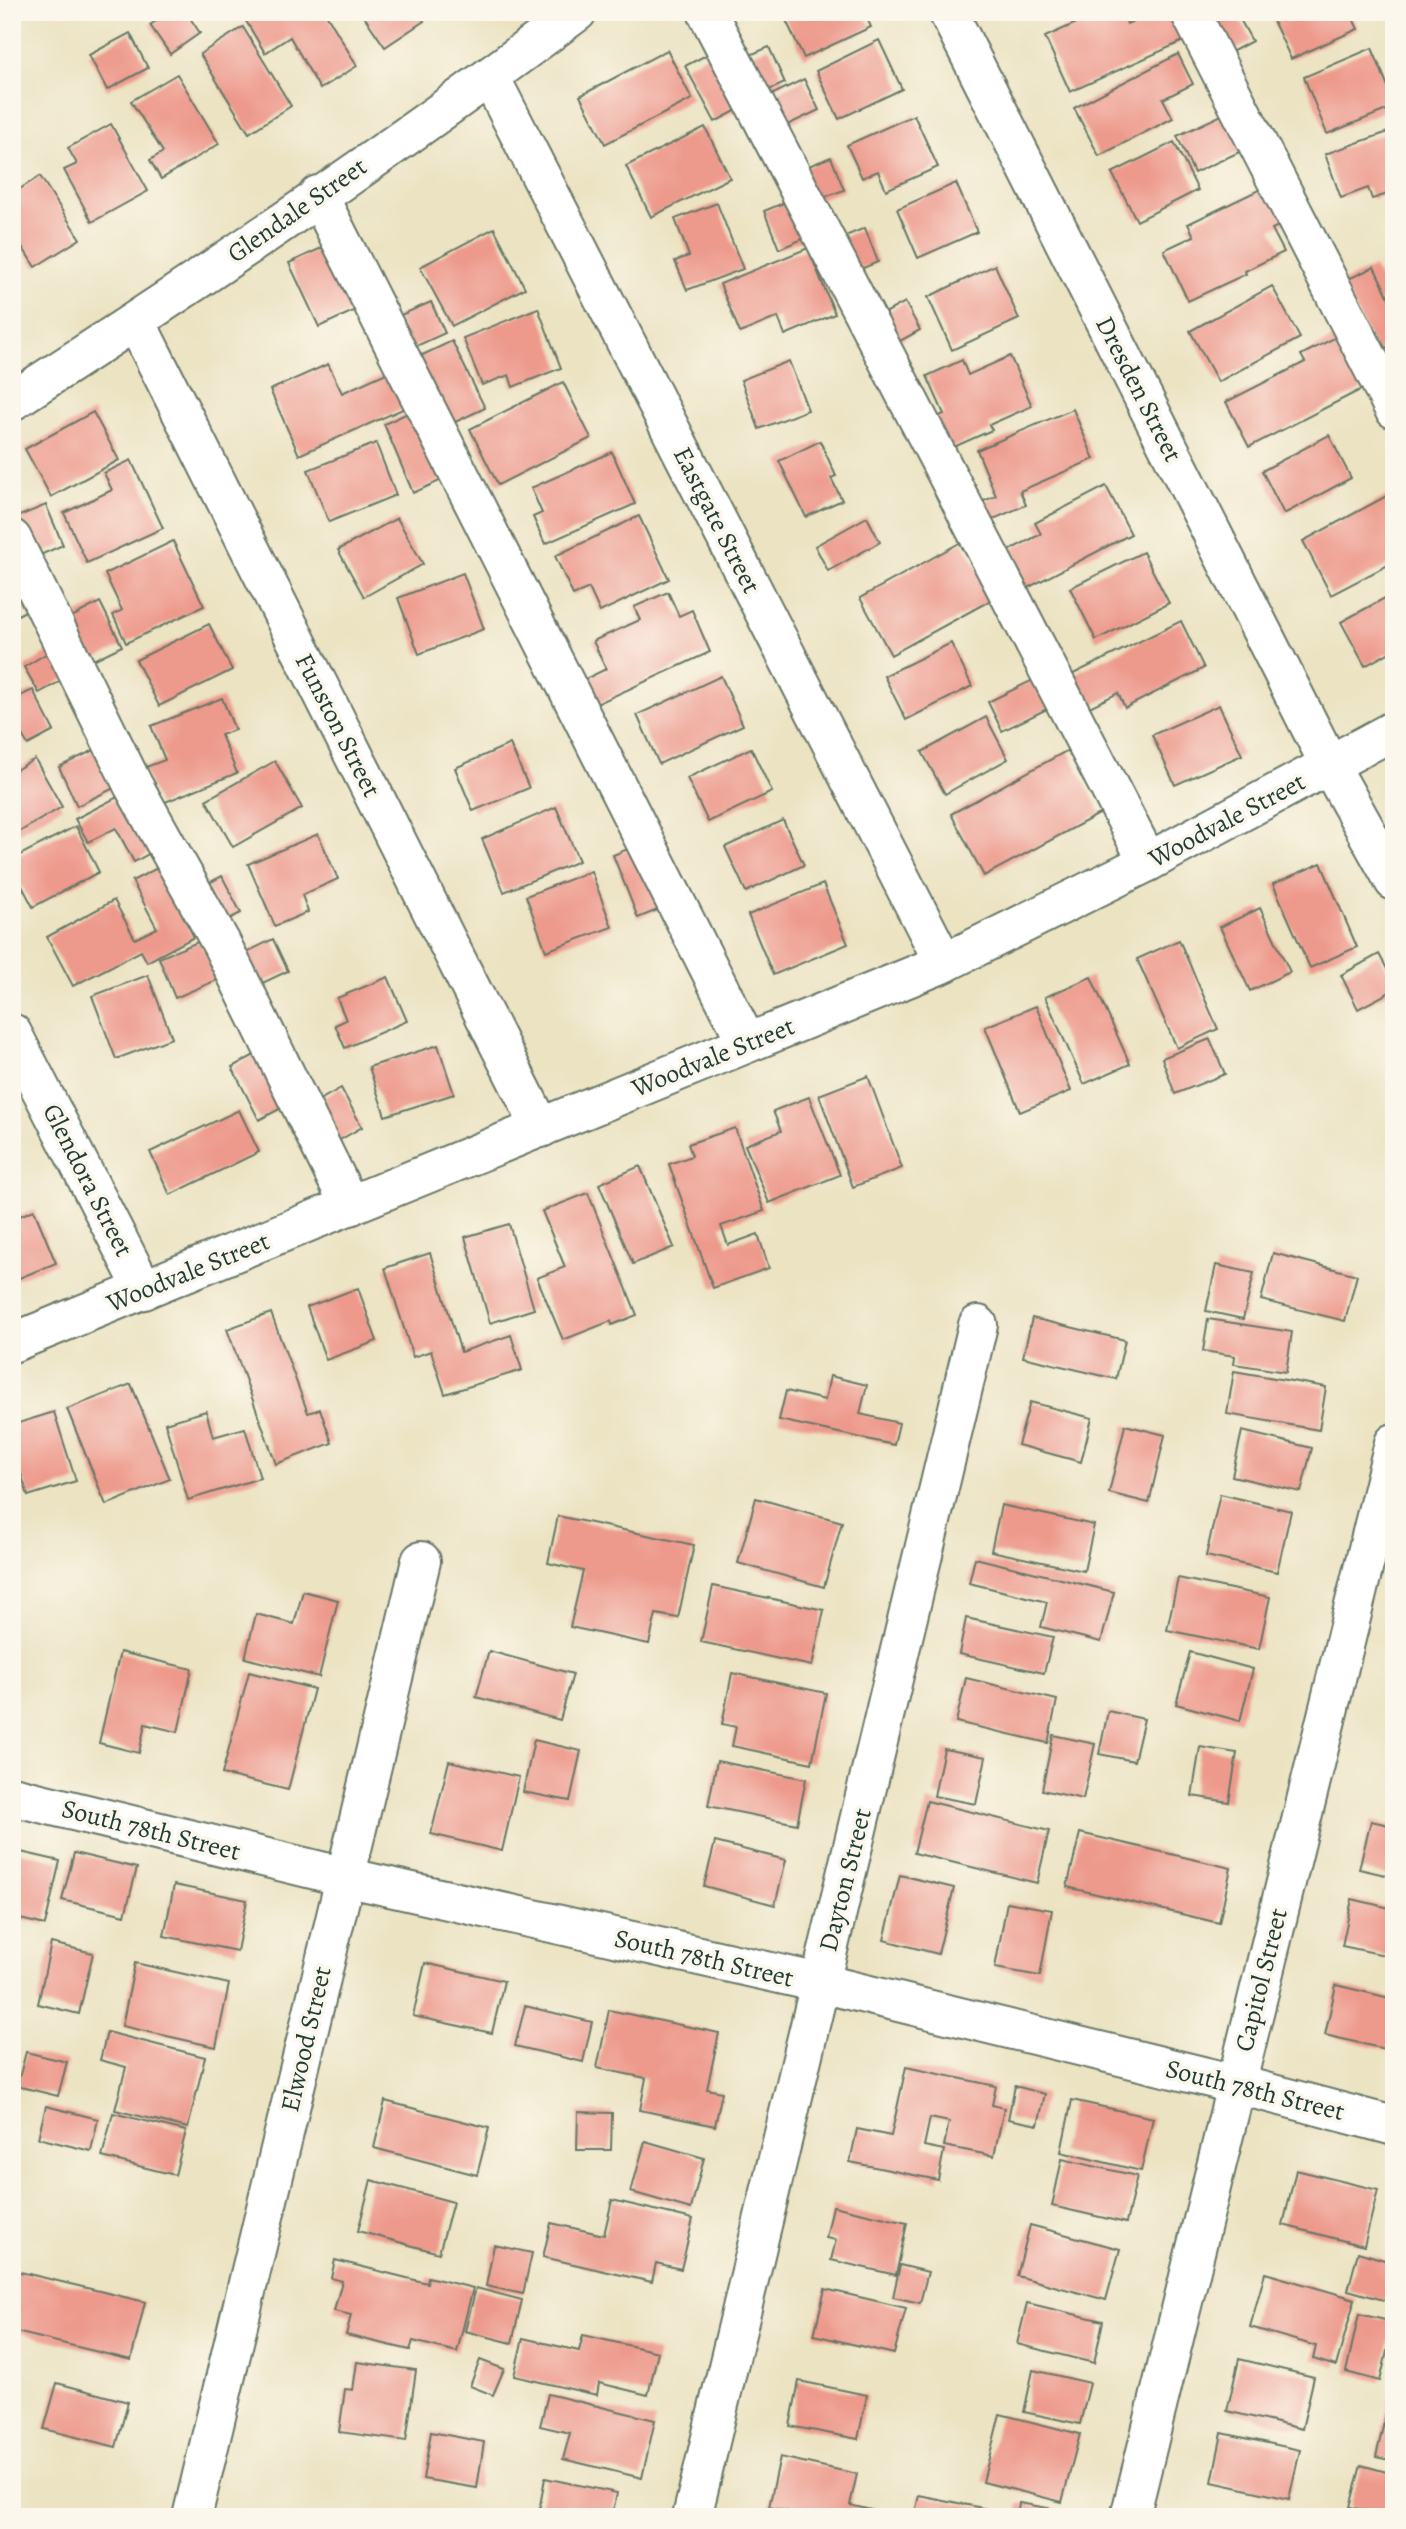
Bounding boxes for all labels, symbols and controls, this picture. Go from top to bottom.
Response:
street label: Glendale Street [220,149,374,271]
street label: Dresden Street [1087,310,1191,468]
street label: Eastgate Street [665,441,769,600]
street label: Funston Street [287,647,389,803]
street label: Woodvale Street [1142,764,1312,876]
street label: Woodvale Street [626,1008,800,1106]
street label: Glendora Street [34,1098,142,1263]
street label: Woodvale Street [101,1223,275,1321]
street label: South 78th Street [58,1791,244,1869]
street label: Dayton Street [810,1804,880,1955]
street label: Capitol Street [1226,1904,1296,2055]
street label: South 78th Street [611,1920,797,1996]
street label: Elwood Street [272,1962,340,2115]
street label: South 78th Street [1162,2051,1348,2129]

